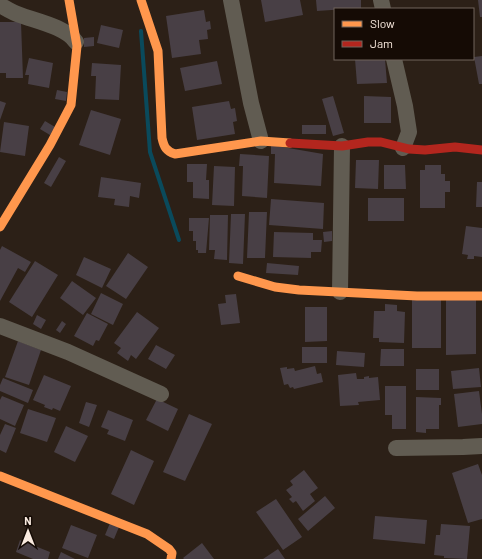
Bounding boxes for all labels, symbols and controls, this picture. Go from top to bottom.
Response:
legend [334,8,474,60]
text: Slow [370,16,395,30]
text: Jam [370,36,393,50]
north arrow [8,511,48,551]
text: N [24,514,32,527]

